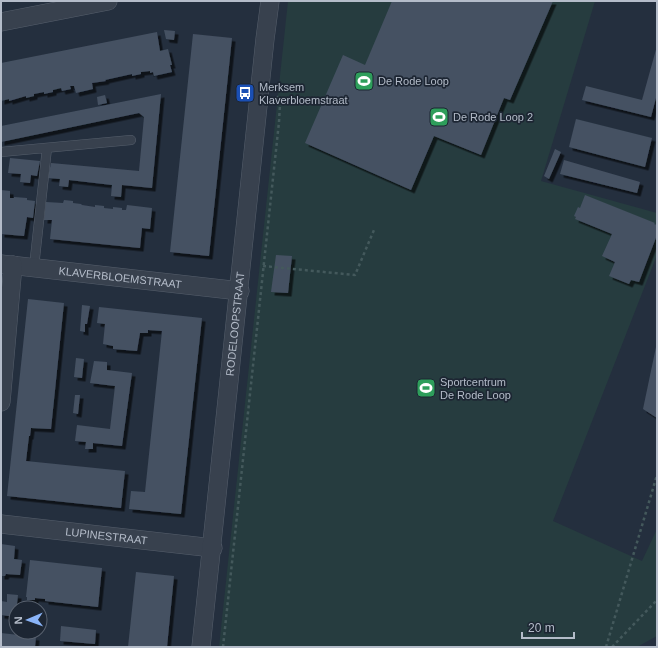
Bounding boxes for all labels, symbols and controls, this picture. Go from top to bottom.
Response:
sports icon: De Rode Loop [353,70,375,92]
place label: De Rode Loop [378,75,449,87]
place label: Merksem Klaverbloemstraat [259,81,348,106]
bus stop icon: Merksem Klaverbloemstraat [234,82,256,104]
sports icon: De Rode Loop 2 [428,106,450,128]
place label: De Rode Loop 2 [453,111,533,123]
street label: KLAVERBLOEMSTRAAT [58,265,183,290]
street label: RODELOOPSTRAAT [224,271,247,377]
place label: Sportcentrum De Rode Loop [440,376,511,401]
sports icon: Sportcentrum De Rode Loop [415,377,437,399]
street label: LUPINESTRAAT [65,525,148,547]
north arrow [8,600,48,640]
scale bar [522,614,574,640]
text: N [12,616,24,625]
text: 20 m [528,621,555,635]

